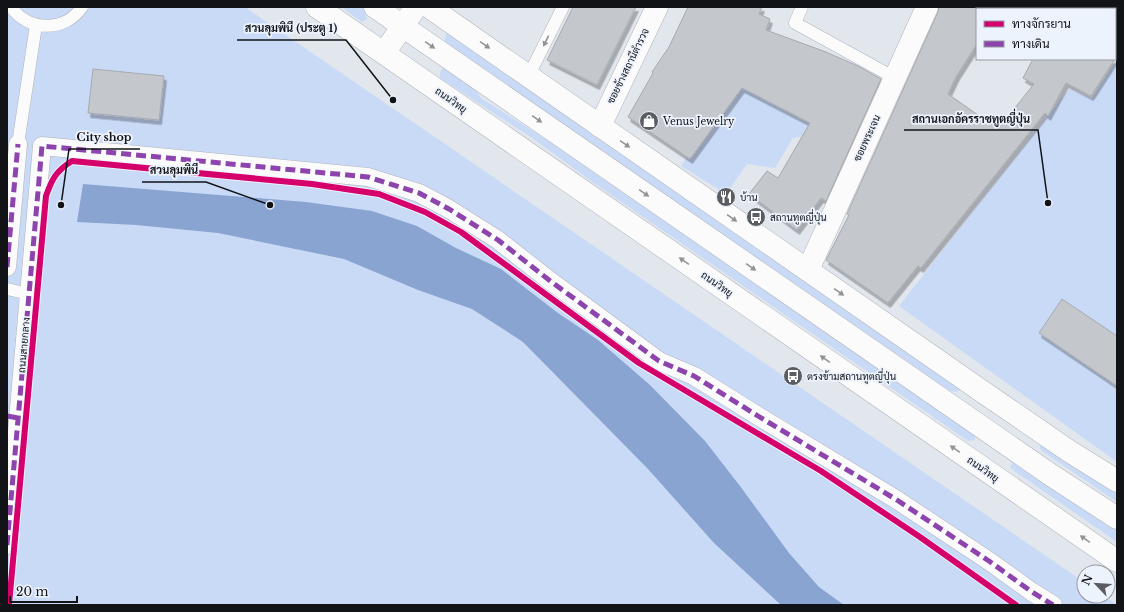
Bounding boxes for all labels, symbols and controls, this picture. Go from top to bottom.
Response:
legend [976,8,1116,60]
text: ทางจักรยาน [1012,16,1071,31]
callout: สวนลุมพินี (ประตู 1) [237,17,346,40]
text: สวนลุมพินี (ประตู 1) [245,20,337,36]
street label: ซอยข้างสถานีตำรวจ [604,26,652,106]
one-way arrow [543,35,549,47]
text: ทางเดิน [1012,36,1050,51]
one-way arrow [425,41,436,49]
one-way arrow [479,41,490,49]
street label: ถนนวิทยุ [432,84,469,116]
callout: สถานเอกอัครราชทูตญี่ปุ่น [904,107,1038,130]
text: สถานเอกอัครราชทูตญี่ปุ่น [912,108,1030,127]
shop icon: Venus Jewelry [638,110,660,132]
street label: ซอยพระเจน [851,113,883,163]
one-way arrow [532,115,543,123]
place label: Venus Jewelry [662,115,735,128]
callout: City shop [69,126,140,149]
text: City shop [77,130,132,144]
one-way arrow [620,140,631,148]
callout: สวนลุมพินี [142,159,206,182]
text: สวนลุมพินี [150,162,198,178]
restaurant icon: บ้าน [715,186,737,208]
one-way arrow [639,189,649,197]
place label: บ้าน [740,191,758,204]
bus stop icon: สถานทูตญี่ปุ่น [745,206,767,228]
place label: สถานทูตญี่ปุ่น [770,209,827,225]
one-way arrow [727,214,738,222]
one-way arrow [679,257,689,265]
one-way arrow [746,263,756,271]
street label: ถนนวิทยุ [698,268,735,300]
one-way arrow [834,288,844,296]
street label: ถนนสายกลาง [15,317,33,373]
one-way arrow [820,355,830,363]
bus stop icon: ตรงข้ามสถานทูตญี่ปุ่น [782,365,804,387]
place label: ตรงข้ามสถานทูตญี่ปุ่น [807,368,896,384]
one-way arrow [950,445,960,453]
street label: ถนนวิทยุ [964,453,1001,485]
one-way arrow [1080,535,1090,543]
north arrow [1076,564,1116,604]
text: N [1078,572,1096,587]
scale bar [10,578,77,604]
text: 20 m [16,584,48,599]

